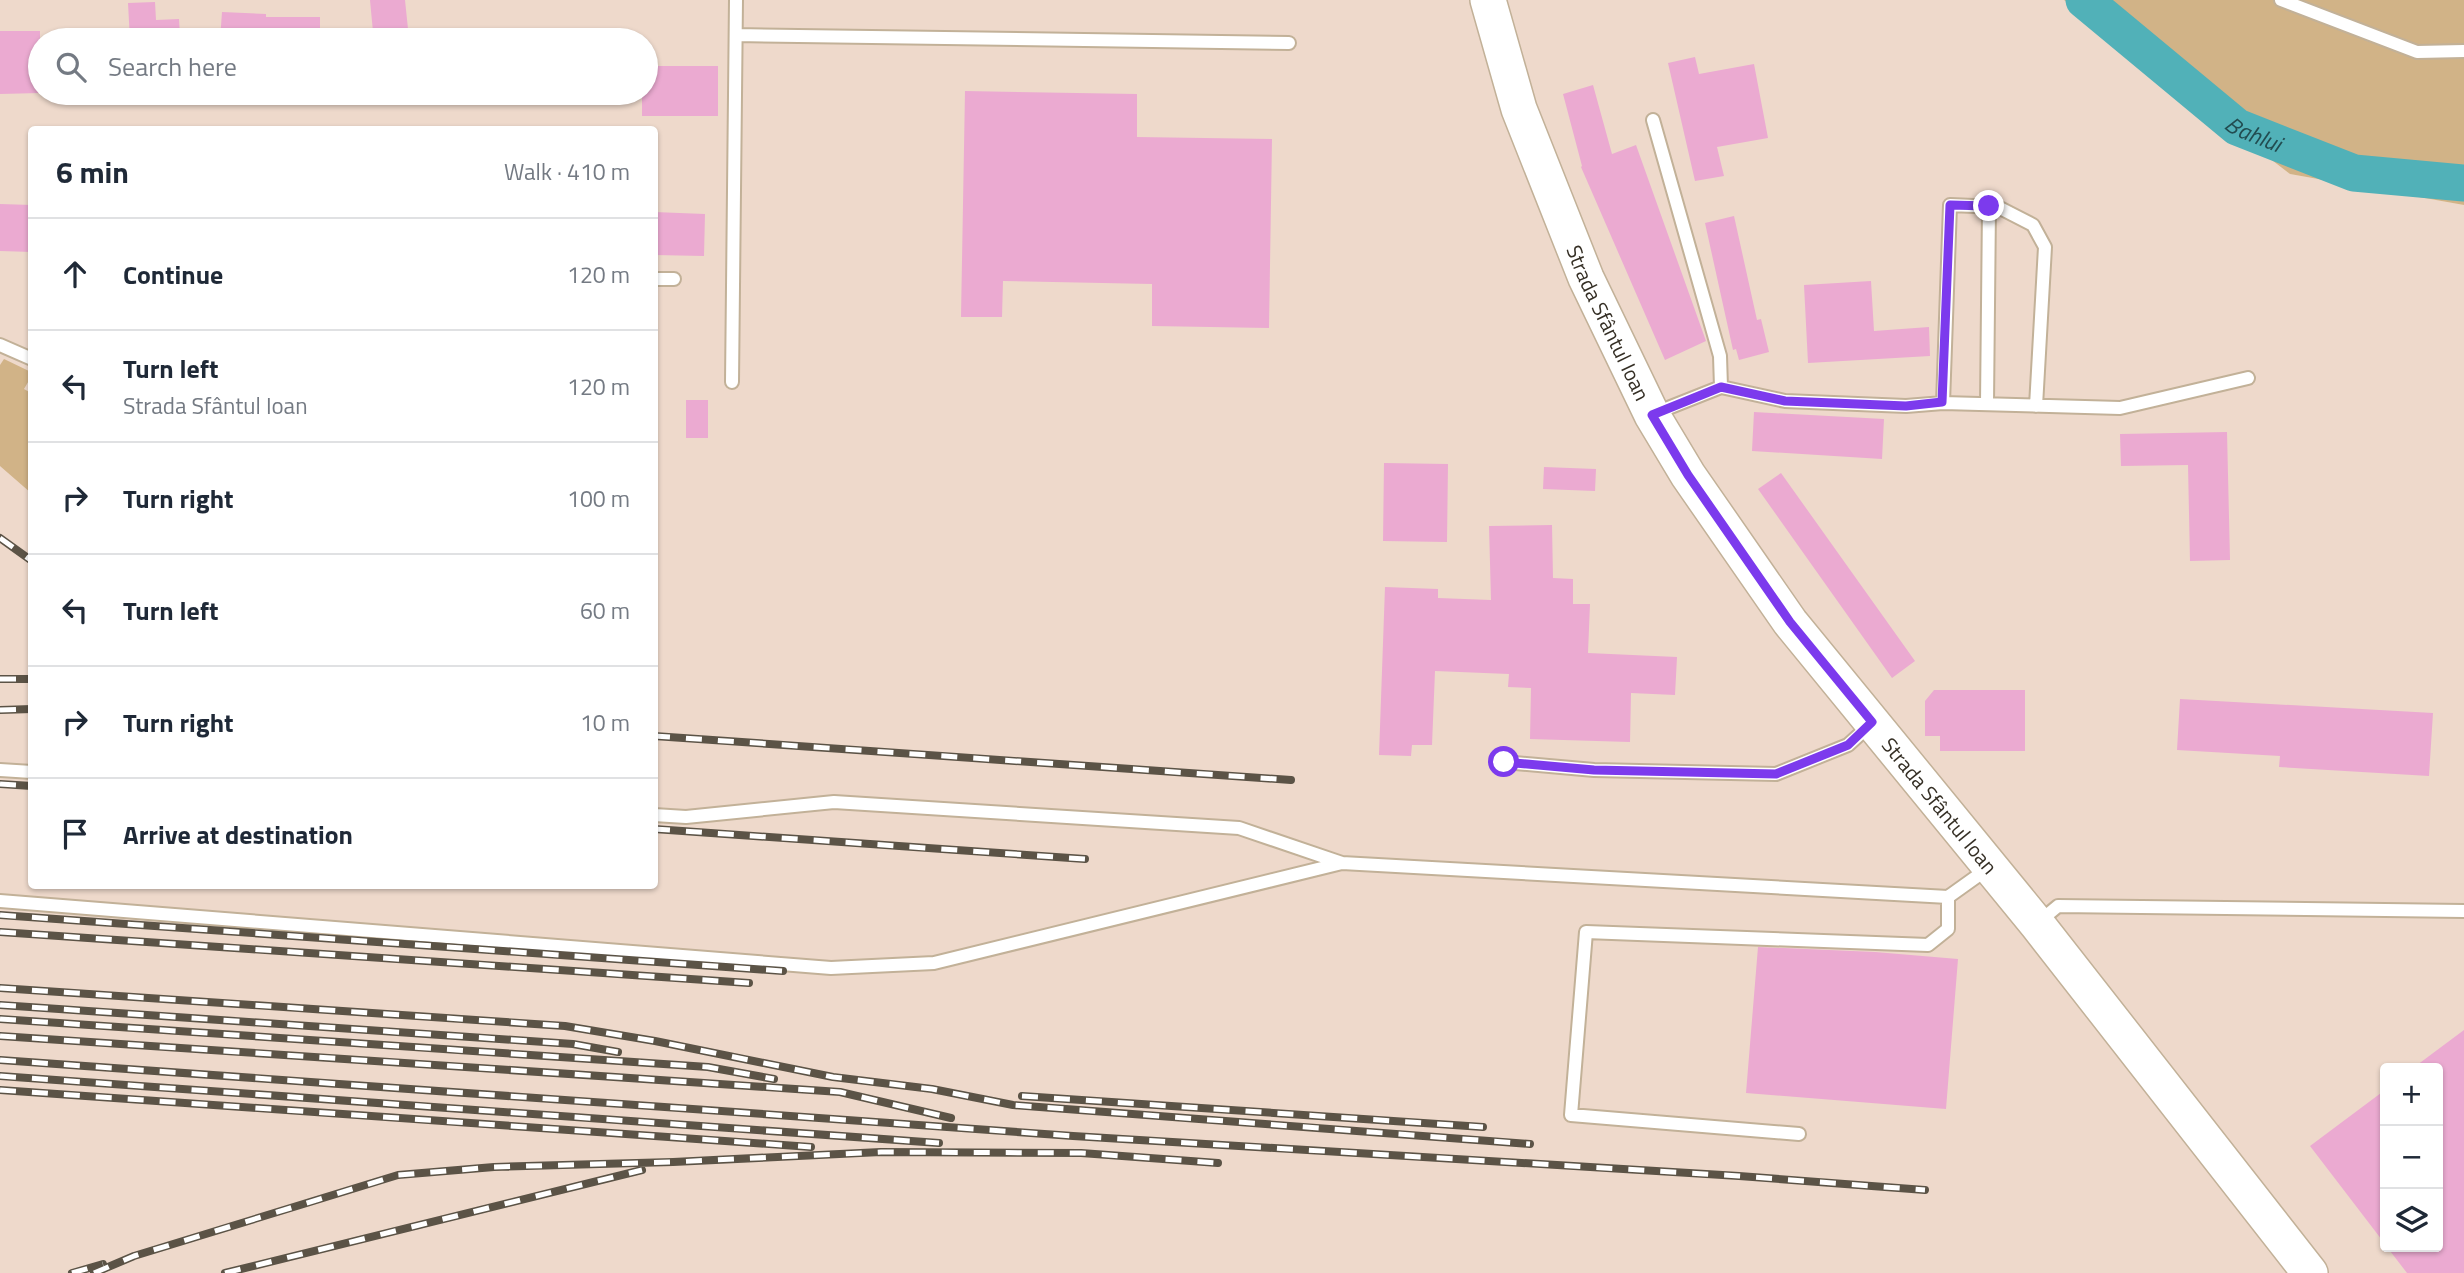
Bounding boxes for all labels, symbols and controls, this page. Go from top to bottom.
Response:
search box [28,28,658,105]
text: Search here [108,47,237,86]
icon: search [52,48,90,86]
water label: Bahlui [2218,107,2289,161]
text: 6 min [56,149,129,195]
text: Walk · 410 m [504,154,630,189]
route end [1973,190,2004,221]
street label: Strada Sfântul Ioan [1558,240,1659,406]
icon: ahead [56,255,94,293]
text: Continue [123,255,223,294]
text: 120 m [567,257,630,292]
text: Turn left [123,349,218,388]
icon: left [56,367,94,405]
text: 120 m [567,369,630,404]
text: Strada Sfântul Ioan [123,388,307,423]
icon: right [56,479,94,517]
text: Turn right [123,479,234,518]
text: 100 m [567,481,630,516]
icon: left [56,591,94,629]
text: Turn left [123,591,218,630]
text: 60 m [580,593,630,628]
icon: right [56,703,94,741]
text: Turn right [123,703,234,742]
text: 10 m [580,705,630,740]
street label: Strada Sfântul Ioan [1874,730,2006,881]
route start [1488,746,1519,777]
icon: arrive [56,815,94,853]
text: Arrive at destination [123,815,353,854]
map controls [2380,1063,2443,1252]
button: + [2380,1063,2443,1126]
button: − [2380,1126,2443,1189]
button: layers [2380,1189,2443,1252]

